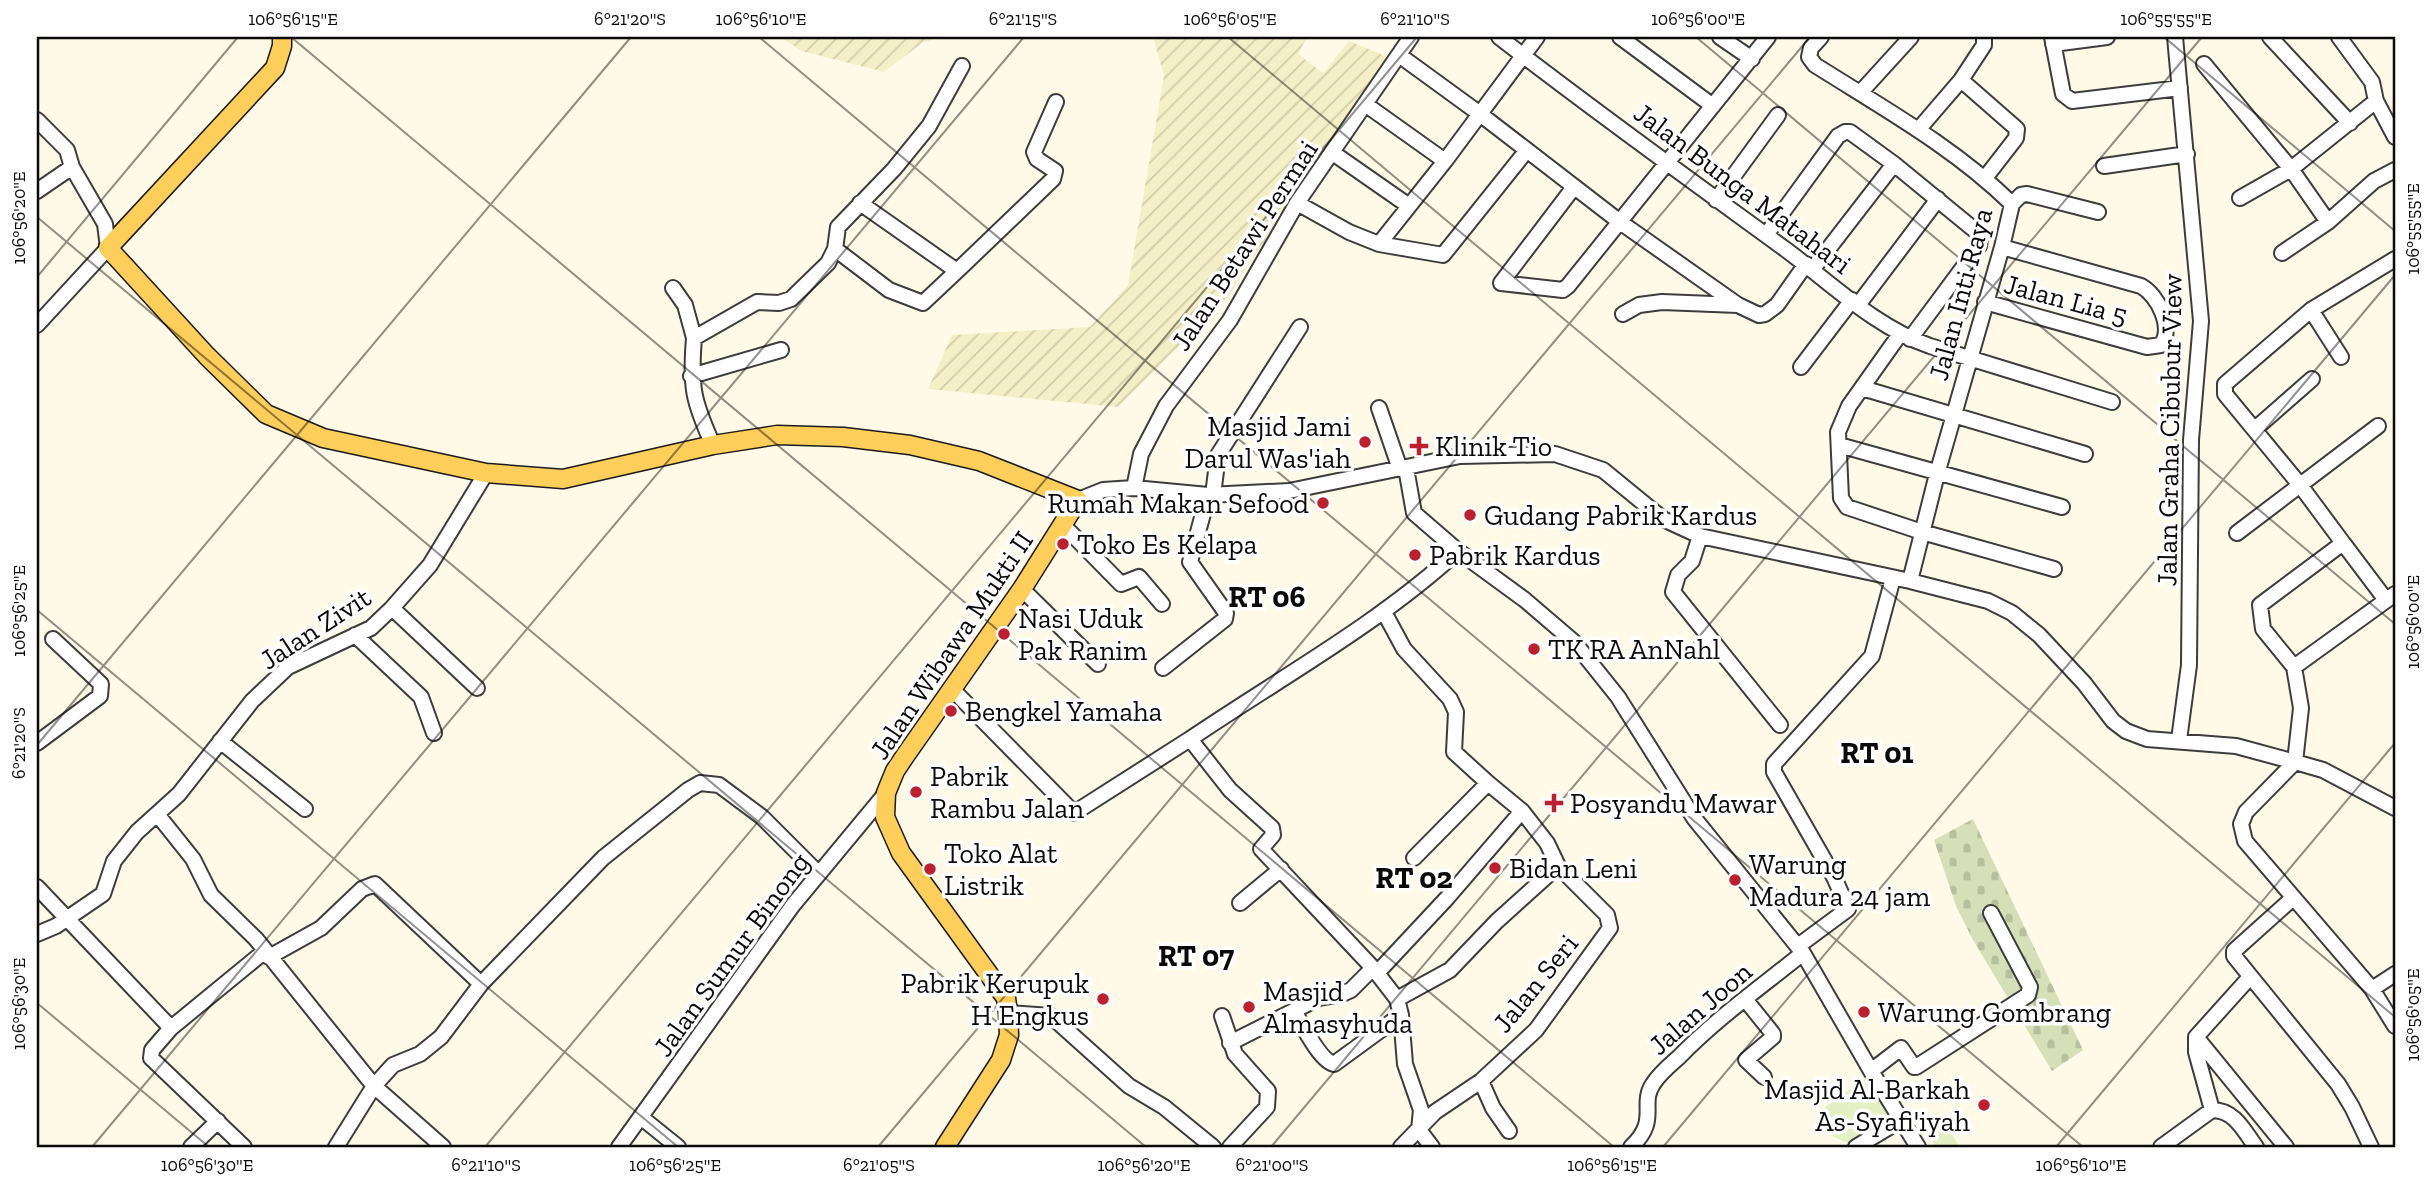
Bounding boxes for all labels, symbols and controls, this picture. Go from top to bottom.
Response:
text: 106°56'15"E [248,8,338,30]
text: 6°21'20"S [594,8,666,30]
text: 106°56'10"E [716,8,806,30]
text: 6°21'15"S [989,8,1057,30]
text: 106°56'05"E [1183,8,1277,30]
text: 6°21'10"S [1380,8,1450,30]
text: 106°56'00"E [1651,8,1745,30]
text: 106°55'55"E [2120,8,2212,30]
street label: Jalan Bunga Matahari [1628,96,1858,281]
street label: Jalan Betawi Permai [1164,134,1325,357]
text: 106°56'20"E [8,171,30,265]
text: 106°55'55"E [2402,183,2424,275]
street label: Jalan Inti Raya [1922,204,1999,384]
street label: Jalan Lia 5 [2001,267,2131,332]
street label: Jalan Graha Cibubur View [2150,273,2189,587]
place label: Masjid Jami Darul Was'iah [1184,410,1351,475]
place label: Klinik Tio [1435,430,1552,463]
marker: Masjid Jami Darul Was'iah [1357,434,1373,450]
marker: Klinik Tio [1409,436,1429,456]
place label: Rumah Makan Sefood [1047,487,1309,520]
marker: Rumah Makan Sefood [1315,495,1331,511]
place label: Gudang Pabrik Kardus [1484,499,1757,532]
marker: Gudang Pabrik Kardus [1462,507,1478,523]
street label: Jalan Wibawa Mukti II [863,525,1040,766]
place label: Toko Es Kelapa [1077,528,1258,561]
marker: Toko Es Kelapa [1055,536,1071,552]
place label: Pabrik Kardus [1429,539,1601,572]
marker: Pabrik Kardus [1407,547,1423,563]
text: 106°56'25"E [8,565,30,657]
text: 106°56'00"E [2402,575,2424,669]
district label: RT 06 [1228,579,1306,615]
street label: Jalan Zivit [254,580,377,676]
place label: Nasi Uduk Pak Ranim [1018,602,1147,667]
marker: Nasi Uduk Pak Ranim [996,626,1012,642]
place label: TK RA AnNahl [1548,633,1720,666]
marker: TK RA AnNahl [1526,641,1542,657]
place label: Bengkel Yamaha [965,695,1163,728]
marker: Bengkel Yamaha [943,703,959,719]
text: 6°21'20"S [8,707,30,779]
district label: RT 01 [1840,735,1914,771]
place label: Pabrik Rambu Jalan [930,760,1084,825]
marker: Pabrik Rambu Jalan [908,784,924,800]
place label: Posyandu Mawar [1570,787,1778,820]
marker: Posyandu Mawar [1544,793,1564,813]
place label: Toko Alat Listrik [944,837,1058,902]
street label: Jalan Sumur Binong [646,846,816,1063]
place label: Warung Madura 24 jam [1749,848,1930,913]
place label: Bidan Leni [1509,852,1638,885]
district label: RT 02 [1375,860,1453,896]
marker: Bidan Leni [1487,860,1503,876]
marker: Toko Alat Listrik [922,861,938,877]
marker: Warung Madura 24 jam [1727,872,1743,888]
street label: Jalan Seri [1486,928,1585,1039]
district label: RT 07 [1158,938,1234,974]
street label: Jalan Joon [1642,955,1758,1062]
text: 106°56'30"E [8,958,30,1050]
place label: Pabrik Kerupuk H Engkus [900,967,1089,1032]
text: 106°56'05"E [2402,968,2424,1062]
place label: Masjid Almasyhuda [1263,975,1413,1040]
marker: Pabrik Kerupuk H Engkus [1095,991,1111,1007]
place label: Warung Gombrang [1878,996,2111,1029]
marker: Masjid Almasyhuda [1241,999,1257,1015]
marker: Warung Gombrang [1856,1004,1872,1020]
place label: Masjid Al-Barkah As-Syafi'iyah [1764,1073,1970,1138]
marker: Masjid Al-Barkah As-Syafi'iyah [1976,1097,1992,1113]
text: 106°56'30"E [161,1154,253,1176]
text: 6°21'10"S [451,1154,521,1176]
text: 106°56'25"E [629,1154,721,1176]
text: 6°21'05"S [843,1154,915,1176]
text: 106°56'20"E [1097,1154,1191,1176]
text: 6°21'00"S [1236,1154,1308,1176]
text: 106°56'15"E [1567,1154,1657,1176]
text: 106°56'10"E [2036,1154,2126,1176]

